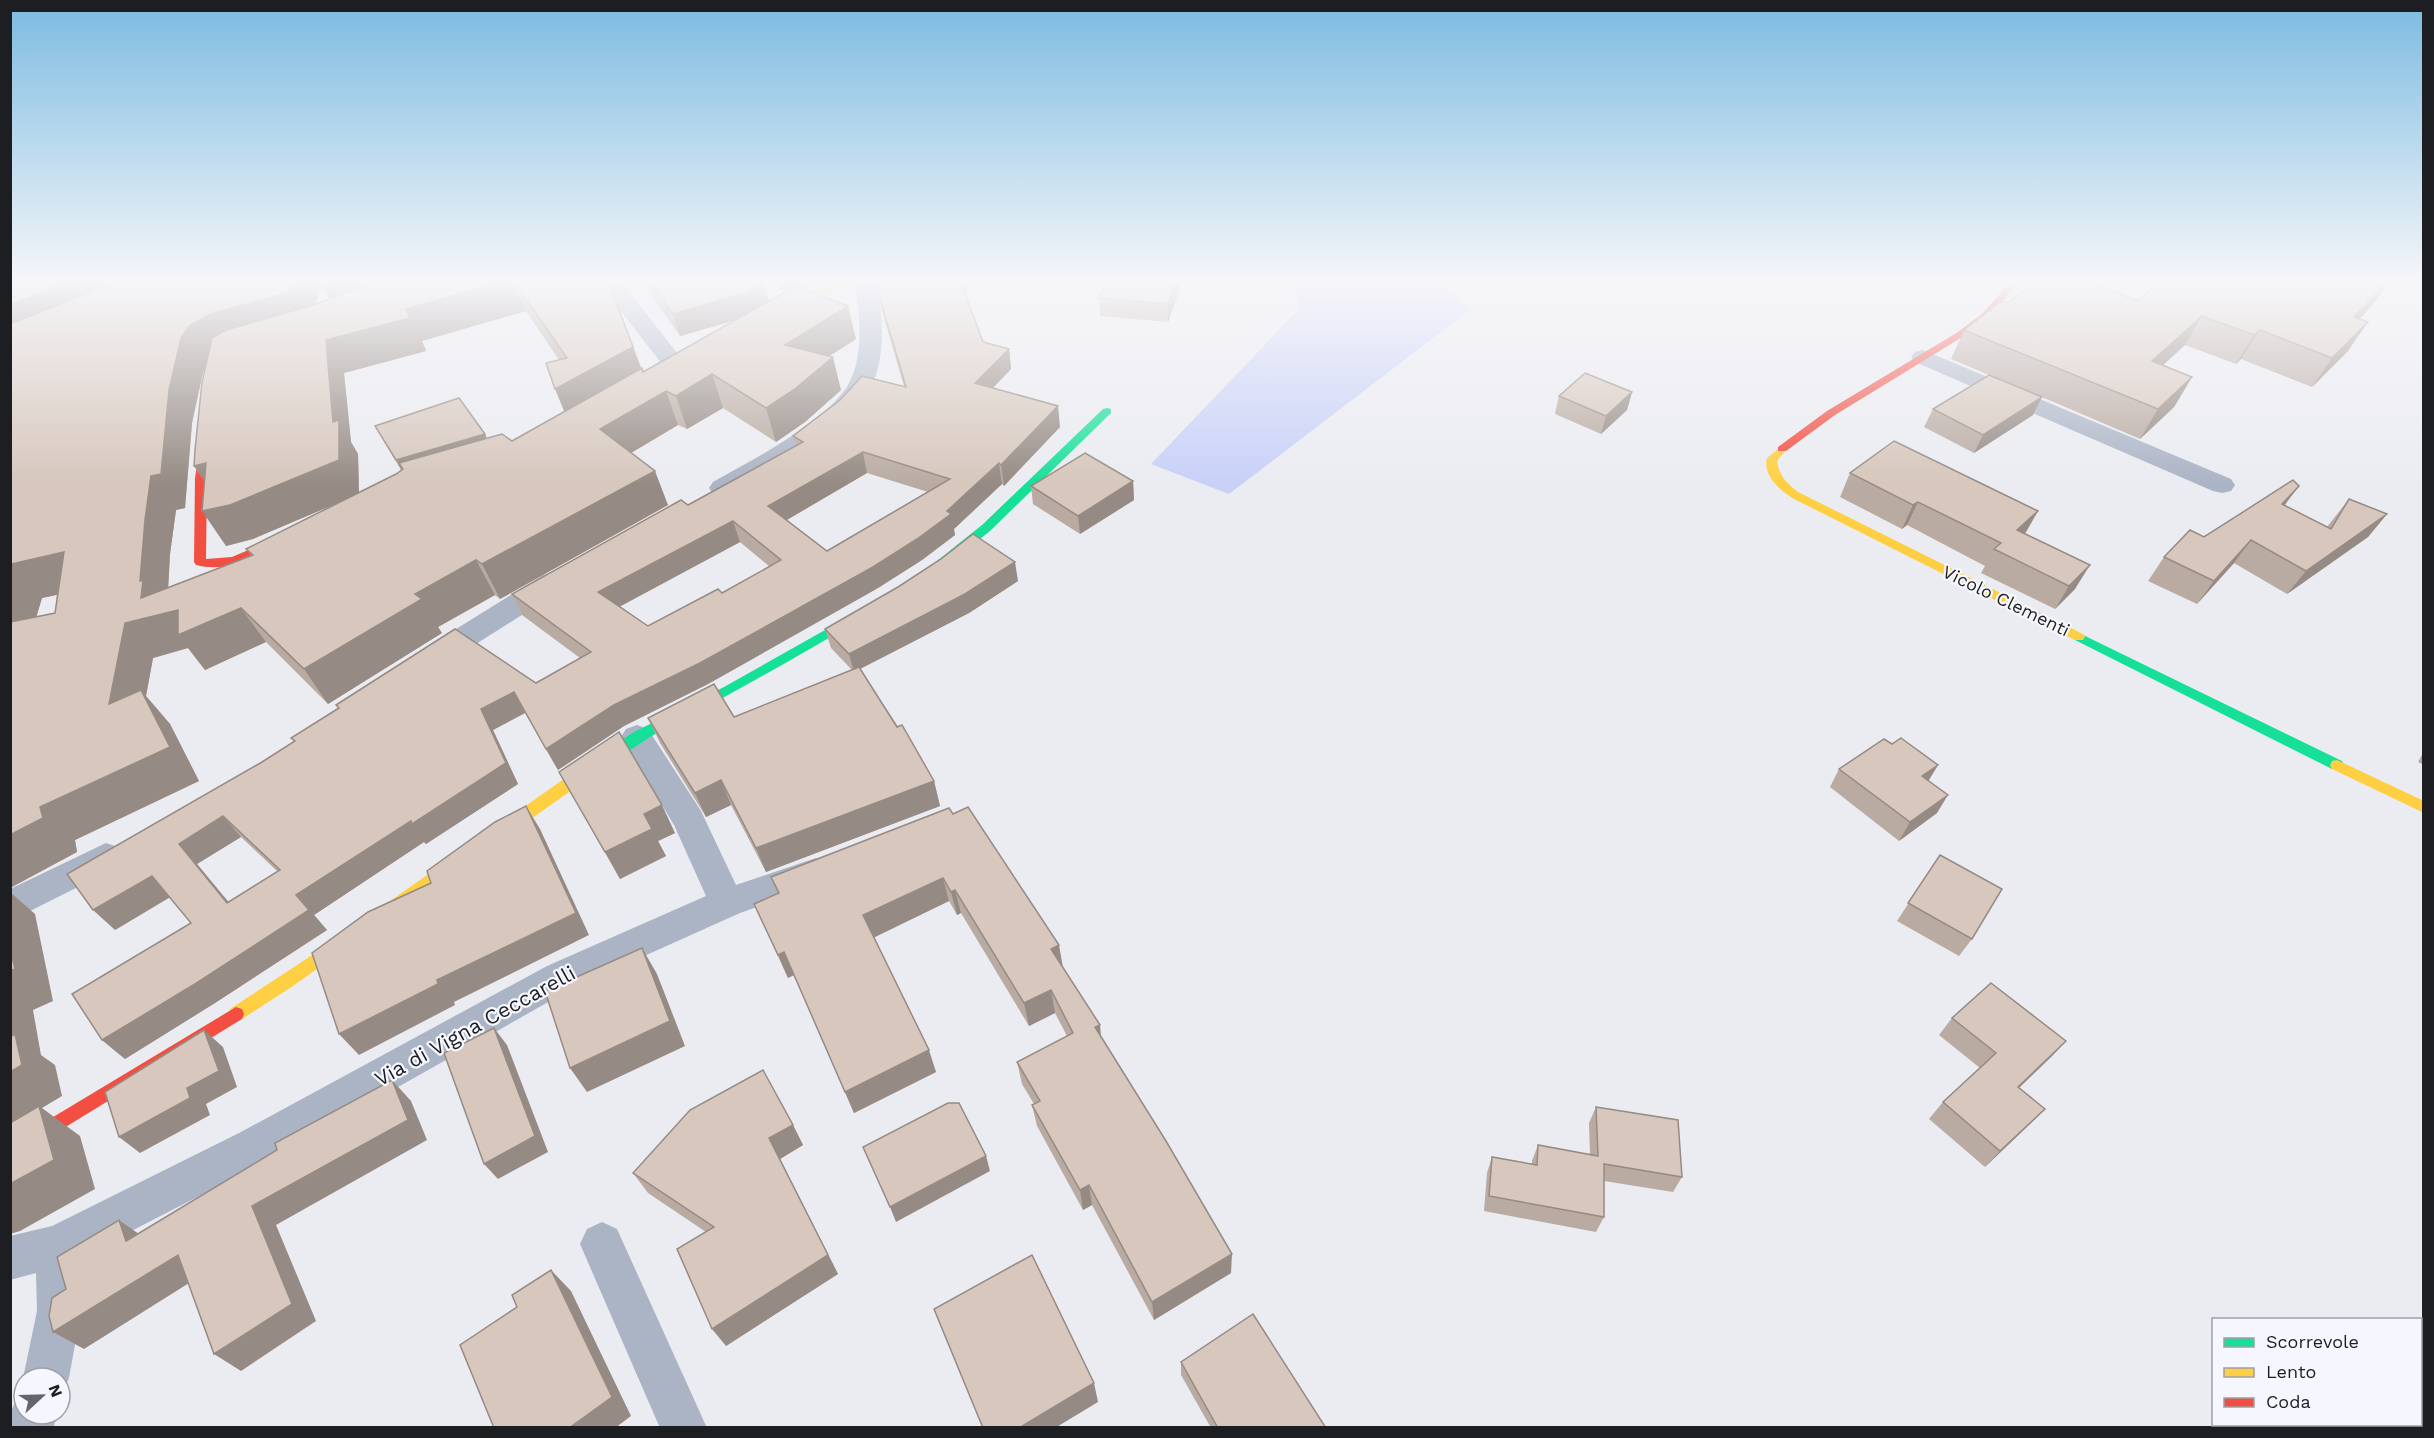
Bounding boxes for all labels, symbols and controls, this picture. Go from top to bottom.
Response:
street label: Vicolo Clementi [1939,561,2073,640]
street label: Via di Vigna Ceccarelli [370,960,579,1091]
legend [2212,1318,2422,1426]
text: Scorrevole [2266,1331,2359,1352]
text: Lento [2266,1361,2316,1382]
north arrow [12,1366,72,1426]
text: N [44,1382,66,1400]
text: Coda [2266,1391,2311,1412]

